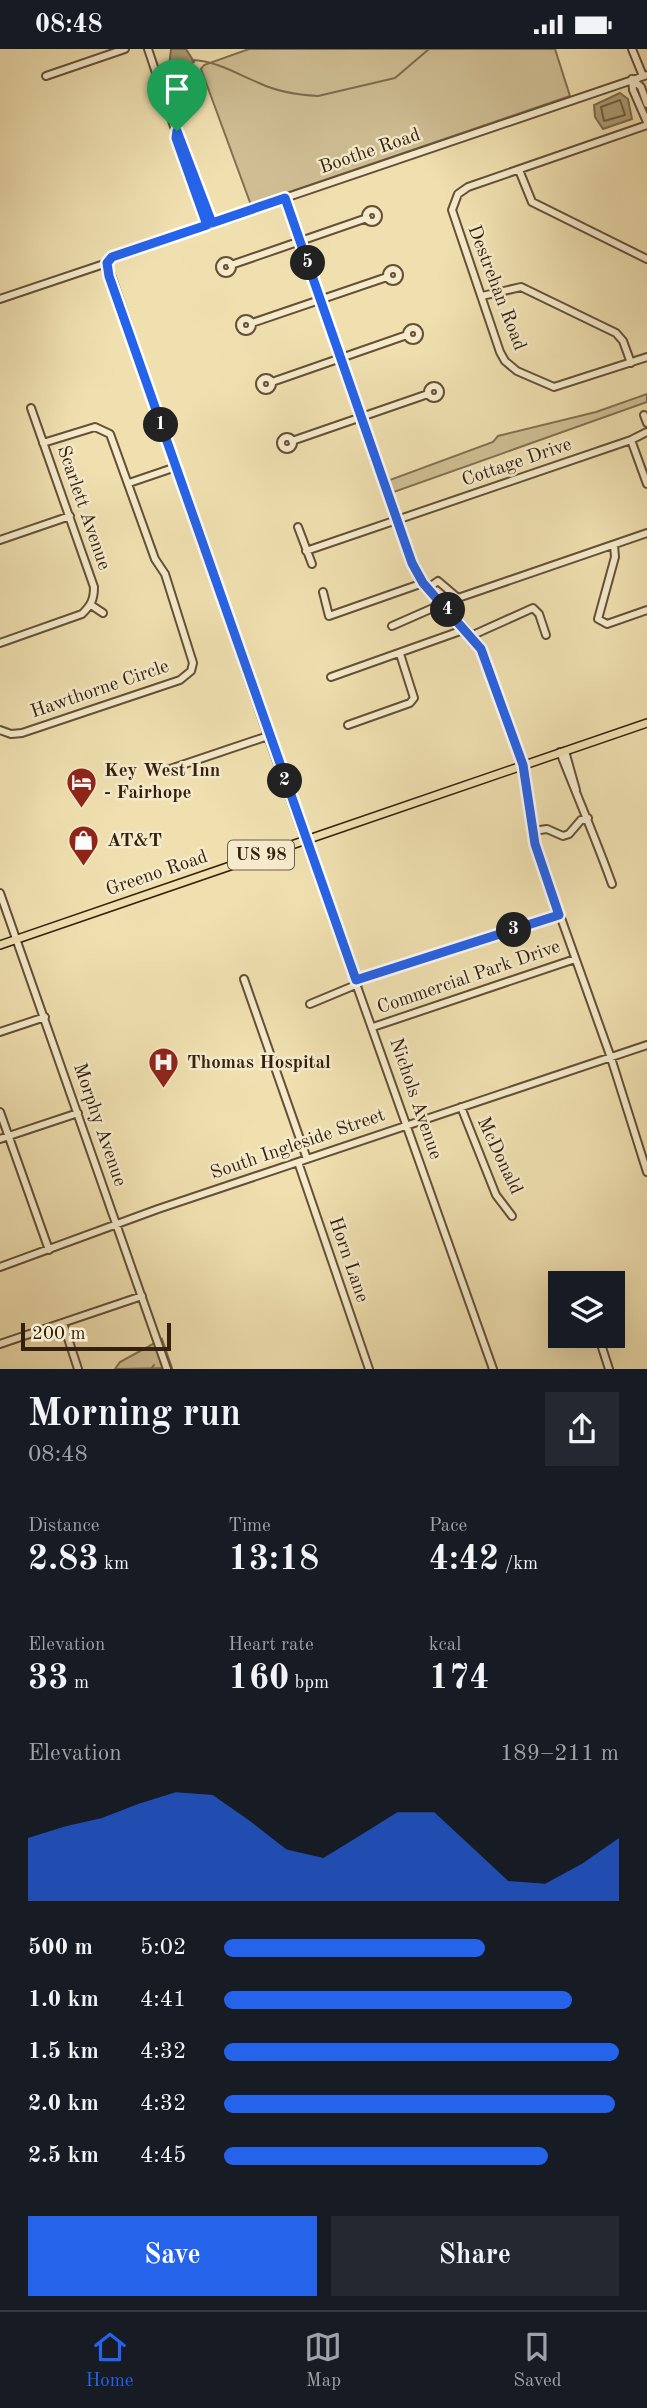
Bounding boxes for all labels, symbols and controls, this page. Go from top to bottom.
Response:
text: 08:48 [35,12,103,38]
pin [147,59,207,131]
icon: arrive [158,70,196,108]
street label: Boothe Road [317,126,423,178]
street label: Destrehan Road [463,223,529,353]
pin: 5 [290,245,326,281]
text: 5 [302,253,313,272]
pin: 1 [144,407,178,443]
text: 1 [155,415,166,434]
street label: Cottage Drive [460,435,574,491]
street label: Scarlett Avenue [53,443,113,573]
pin: 4 [430,593,466,627]
text: 4 [442,600,453,619]
street label: Hawthorne Circle [28,657,172,723]
place label: Key West Inn - Fairhope [104,762,220,803]
pin: 2 [268,763,302,799]
hotel icon: Key West Inn - Fairhope [64,765,98,809]
text: 2 [279,771,290,790]
shop icon: AT&T [67,824,101,868]
place label: AT&T [107,832,162,851]
road number: US 98 [228,841,294,869]
street label: Greeno Road [104,848,210,900]
pin: 3 [496,913,532,947]
text: 3 [508,920,519,939]
street label: Commercial Park Drive [375,938,563,1018]
street label: Nichols Avenue [385,1036,445,1162]
hospital icon: Thomas Hospital [147,1046,181,1090]
place label: Thomas Hospital [187,1054,331,1073]
street label: Morphy Avenue [69,1061,129,1189]
street label: South Ingleside Street [208,1106,388,1184]
street label: McDonald [473,1114,525,1198]
street label: Horn Lane [325,1215,371,1305]
map controls [548,1271,625,1348]
button: layers [548,1271,625,1348]
scale bar [21,1319,172,1351]
text: 200 m [32,1325,85,1344]
button: share [545,1392,619,1466]
text: Morning run [28,1396,241,1434]
text: 08:48 [28,1443,88,1466]
text: Distance [28,1517,100,1536]
text: Time [228,1517,271,1536]
text: Pace [429,1517,467,1536]
text: 2.83 [28,1542,99,1577]
text: 13:18 [228,1542,319,1577]
text: 4:42 [429,1542,499,1577]
text: km [99,1555,129,1574]
text: /km [499,1555,538,1574]
text: Elevation [28,1636,105,1655]
text: Heart rate [228,1636,314,1655]
text: kcal [429,1636,461,1655]
text: 33 [28,1661,69,1696]
text: 160 [228,1661,289,1696]
text: 174 [429,1661,490,1696]
text: m [69,1674,89,1693]
text: bpm [289,1674,329,1693]
text: Elevation [28,1742,122,1765]
text: 189–211 m [500,1742,619,1765]
text: 500 m [28,1936,93,1959]
text: 5:02 [140,1936,186,1959]
text: 1.0 km [28,1988,99,2011]
text: 4:41 [140,1988,186,2011]
text: 1.5 km [28,2040,99,2063]
text: 4:32 [140,2040,186,2063]
text: 2.0 km [28,2092,99,2115]
text: 4:32 [140,2092,186,2115]
text: 2.5 km [28,2144,99,2167]
text: 4:45 [140,2144,186,2167]
button: Save [28,2216,317,2296]
button: Share [331,2216,619,2296]
tab: Home [85,2328,134,2393]
tab: Map [304,2328,342,2393]
tab: Saved [513,2328,562,2393]

